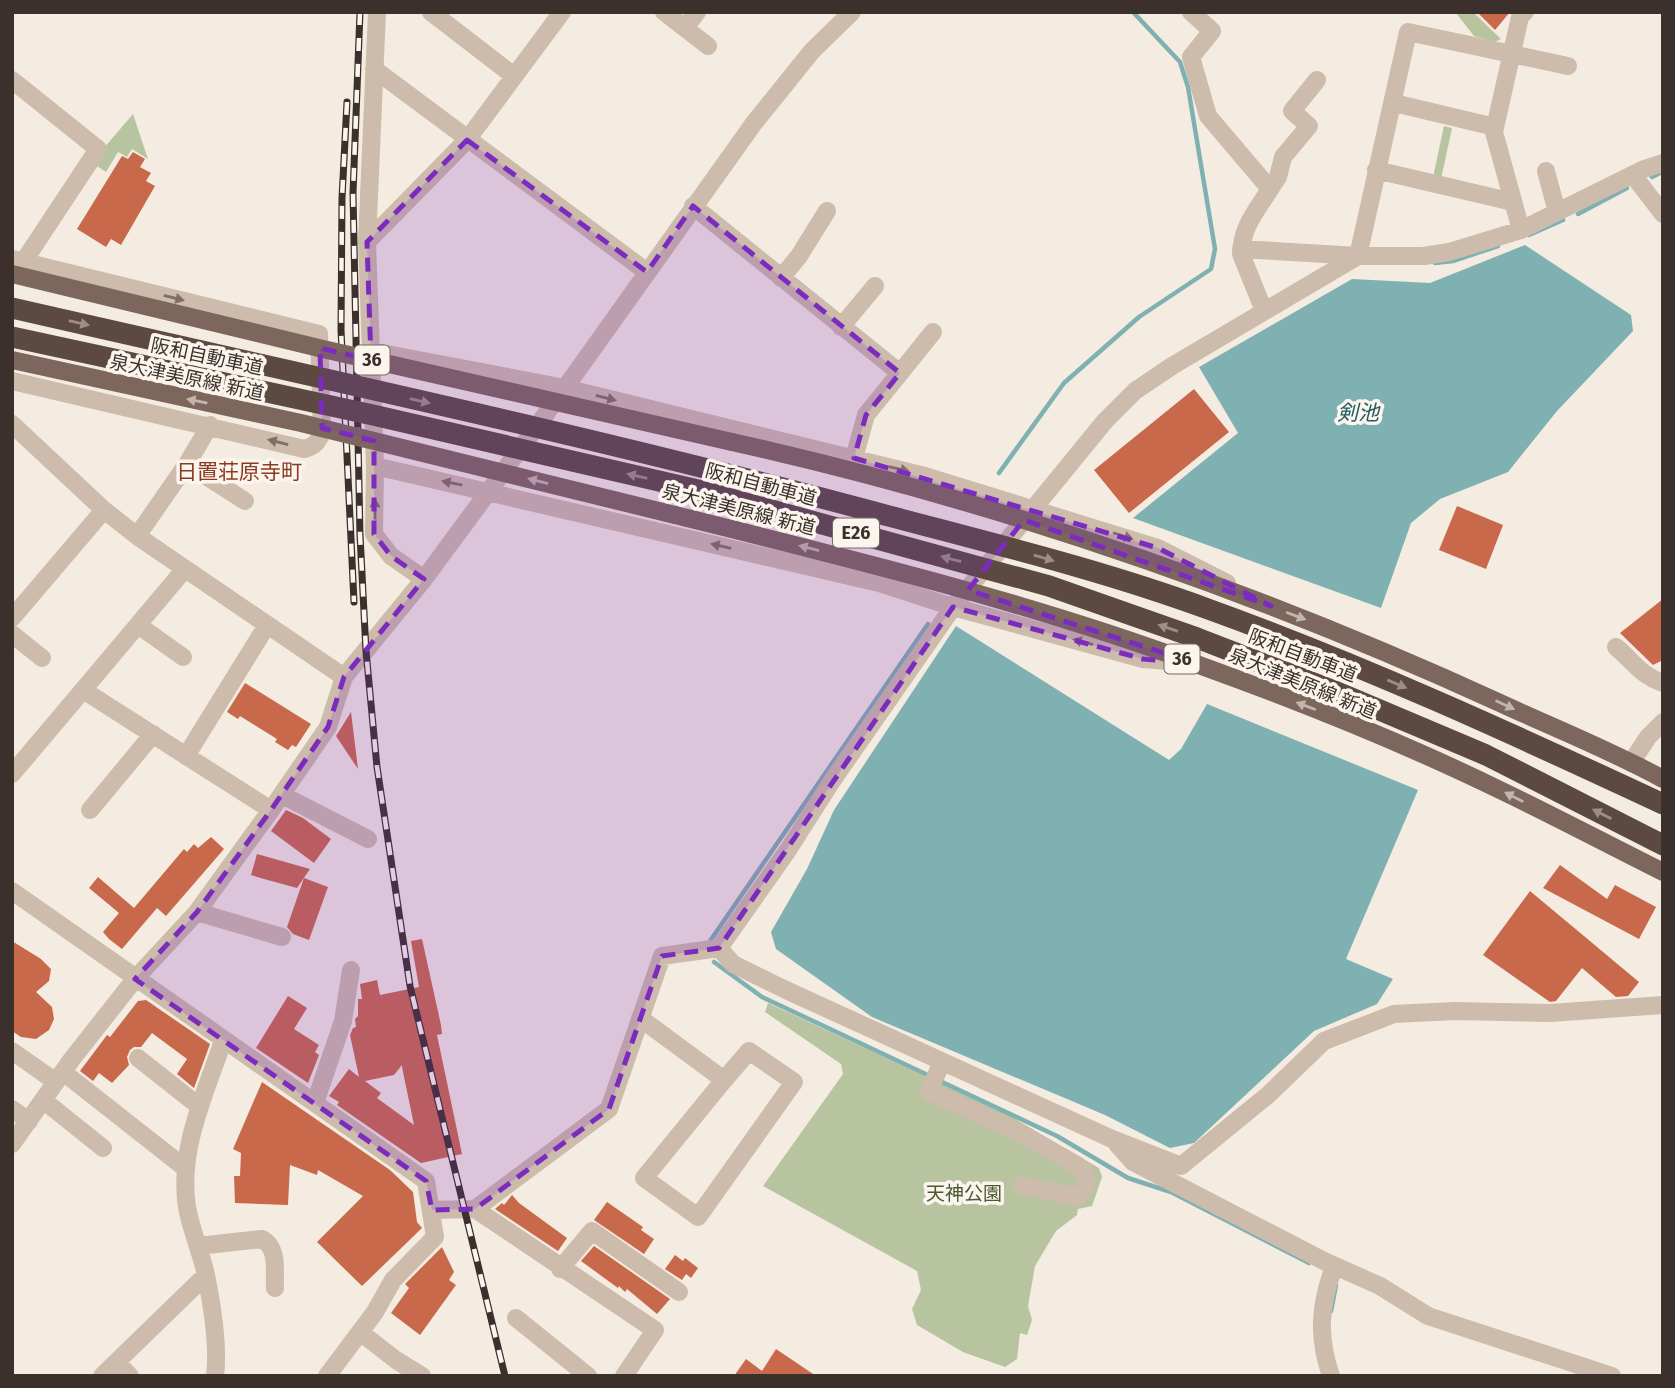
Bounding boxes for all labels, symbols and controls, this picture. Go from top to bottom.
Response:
one-way arrow [163,293,185,304]
one-way arrow [68,318,90,329]
street label: 阪和自動車道 [149,333,265,380]
road number: 36 [354,346,390,374]
street label: 泉大津美原線 新道 [108,350,266,405]
one-way arrow [595,393,617,404]
one-way arrow [186,395,208,406]
one-way arrow [409,396,431,407]
water label: 剣池 [1337,400,1381,426]
one-way arrow [267,436,289,447]
district label: 日置荘原寺町 [176,459,302,485]
street label: 阪和自動車道 [703,459,819,510]
one-way arrow [888,464,910,475]
one-way arrow [625,470,647,481]
one-way arrow [527,475,549,486]
one-way arrow [441,477,463,488]
street label: 泉大津美原線 新道 [660,479,818,540]
one-way arrow [369,498,381,520]
road number: E26 [833,518,879,548]
one-way arrow [1112,532,1133,542]
one-way arrow [710,540,732,551]
one-way arrow [798,542,820,553]
one-way arrow [1034,553,1056,564]
one-way arrow [940,554,961,564]
one-way arrow [1286,610,1307,621]
one-way arrow [1157,622,1178,633]
street label: 阪和自動車道 [1245,624,1360,687]
one-way arrow [1072,636,1094,647]
street label: 泉大津美原線 新道 [1226,643,1380,724]
road number: 36 [1164,644,1200,674]
one-way arrow [1387,678,1408,689]
one-way arrow [1495,699,1515,711]
one-way arrow [1295,701,1316,712]
one-way arrow [1504,791,1524,803]
one-way arrow [1592,808,1612,819]
park label: 天神公園 [926,1182,1002,1205]

